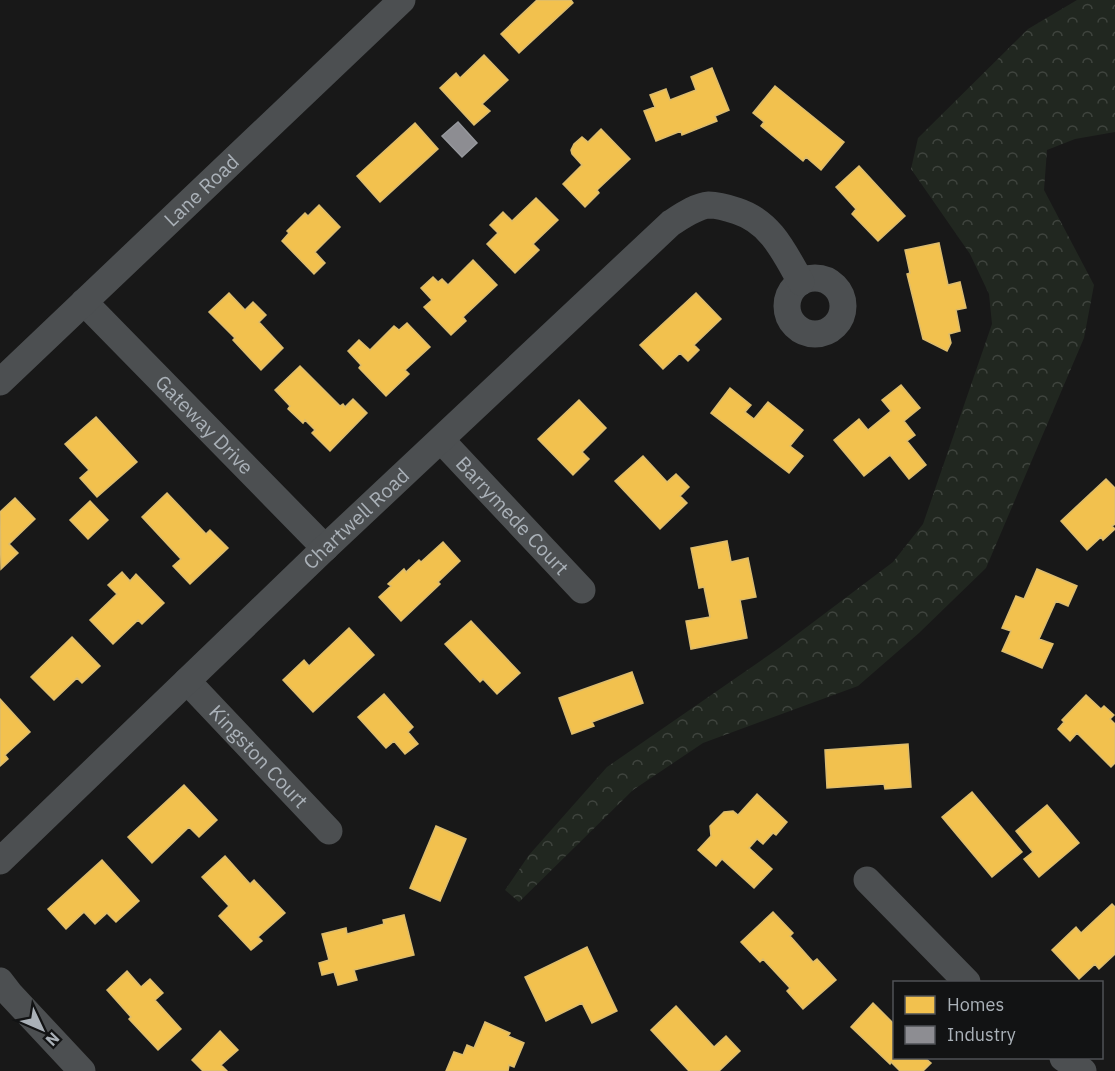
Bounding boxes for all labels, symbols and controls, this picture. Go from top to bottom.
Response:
street label: Lane Road [158,148,244,232]
street label: Gateway Drive [150,369,260,480]
street label: Barrymede Court [450,450,575,581]
street label: Chartwell Road [297,462,415,575]
street label: Kingston Court [203,699,314,814]
legend [893,981,1103,1059]
text: Homes [947,993,1004,1016]
north arrow [12,999,72,1059]
text: Industry [947,1023,1016,1046]
text: N [42,1028,64,1051]

